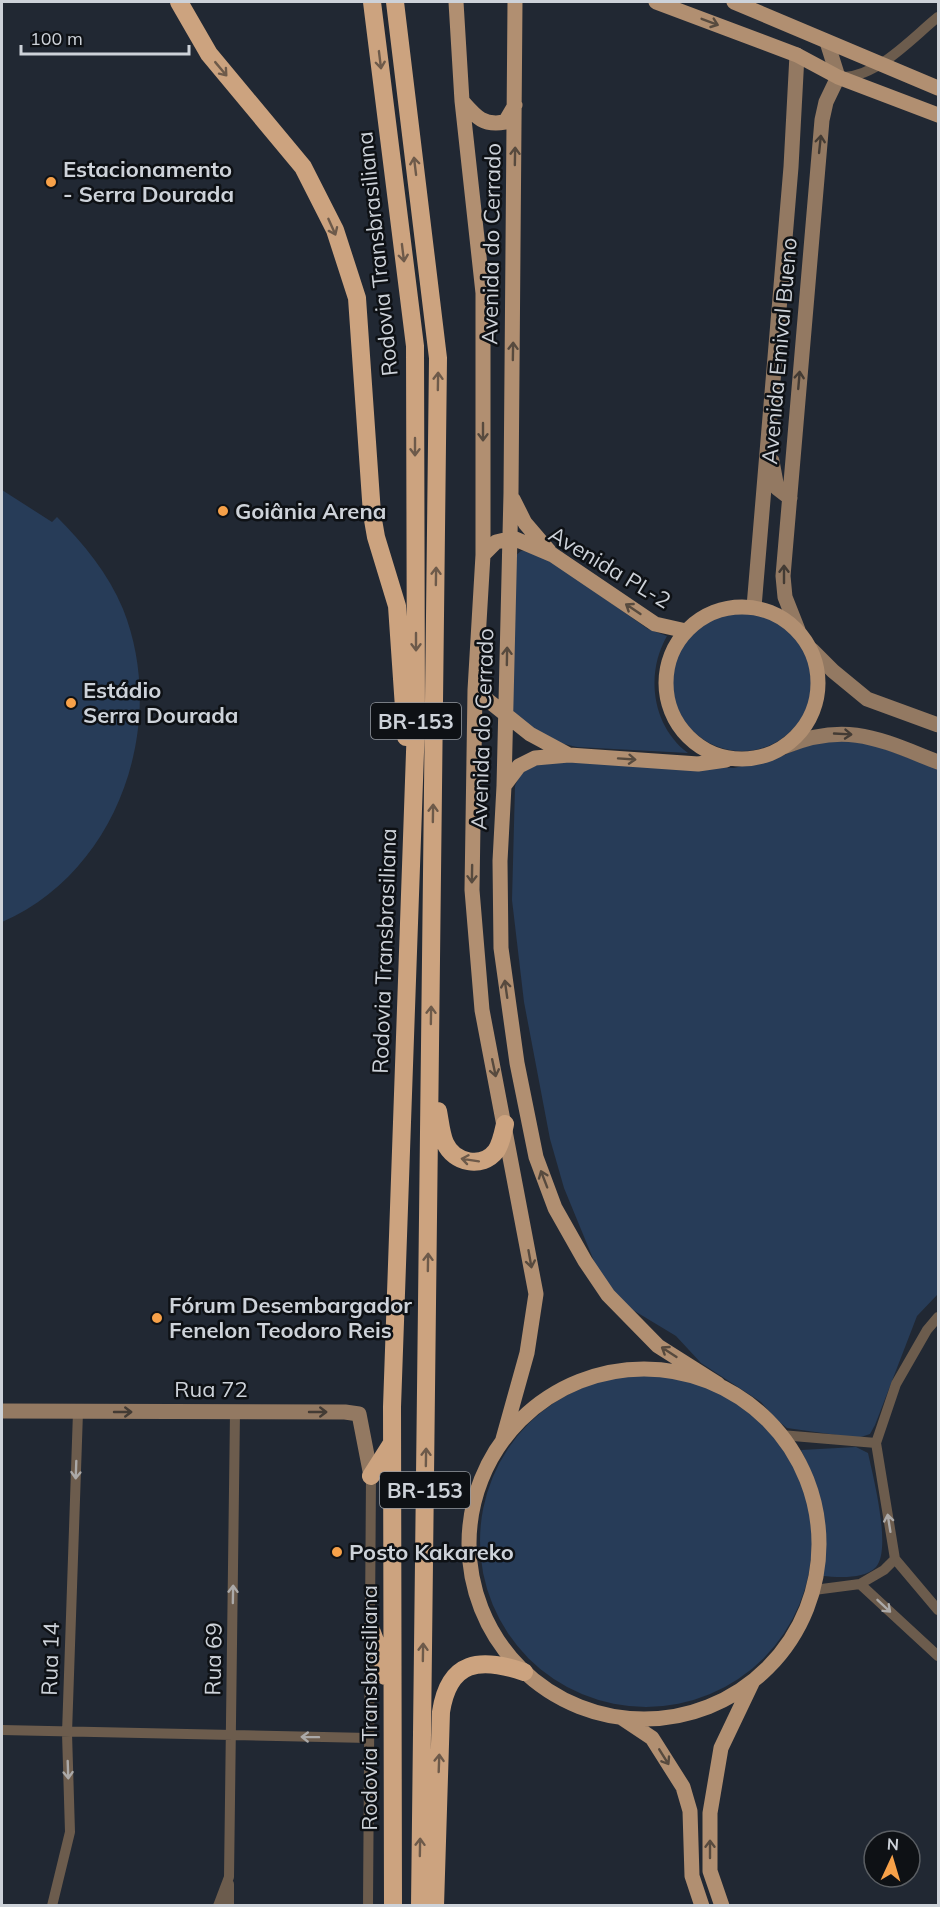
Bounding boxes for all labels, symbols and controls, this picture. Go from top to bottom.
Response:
scale bar [21,18,189,56]
one-way arrow [701,18,719,29]
text: 100 m [30,27,83,50]
one-way arrow [374,49,385,69]
one-way arrow [214,61,228,76]
street label: Rodovia Transbrasiliana [350,130,404,378]
one-way arrow [815,134,826,154]
street label: Avenida do Cerrado [475,143,507,345]
one-way arrow [509,146,521,166]
place label: Estacionamento - Serra Dourada [63,155,234,208]
one-way arrow [409,157,420,177]
marker: Estacionamento - Serra Dourada [44,175,58,189]
one-way arrow [327,218,339,236]
street label: Avenida Emival Bueno [755,236,803,466]
one-way arrow [398,243,409,263]
one-way arrow [507,341,518,361]
one-way arrow [794,370,805,390]
one-way arrow [432,371,444,391]
one-way arrow [477,421,489,441]
one-way arrow [409,437,421,457]
place label: Goiânia Arena [235,497,386,525]
marker: Goiânia Arena [216,504,230,518]
street label: Avenida PL-2 [544,520,676,614]
one-way arrow [778,565,790,584]
one-way arrow [430,566,442,586]
one-way arrow [624,603,641,616]
street label: Avenida do Cerrado [464,628,500,830]
one-way arrow [410,632,422,652]
one-way arrow [502,647,513,667]
place label: Estádio Serra Dourada [83,676,238,729]
marker: Estádio Serra Dourada [64,696,78,710]
road number: BR-153 [371,703,461,739]
one-way arrow [832,728,852,739]
one-way arrow [616,754,636,765]
one-way arrow [427,803,439,823]
street label: Rodovia Transbrasiliana [366,828,402,1074]
one-way arrow [467,864,478,884]
one-way arrow [501,979,512,999]
one-way arrow [425,1006,437,1026]
one-way arrow [489,1057,500,1077]
one-way arrow [461,1154,480,1165]
one-way arrow [538,1171,549,1189]
one-way arrow [525,1249,536,1269]
one-way arrow [422,1253,434,1273]
place label: Fórum Desembargador Fenelon Teodoro Reis [169,1291,412,1344]
marker: Fórum Desembargador Fenelon Teodoro Reis [150,1311,164,1325]
one-way arrow [661,1346,677,1358]
street label: Rua 72 [174,1375,248,1403]
one-way arrow [112,1406,132,1418]
one-way arrow [307,1406,327,1418]
one-way arrow [420,1448,431,1468]
one-way arrow [71,1460,82,1480]
road number: BR-153 [380,1472,470,1508]
one-way arrow [883,1513,894,1533]
place label: Posto Kakareko [349,1538,514,1566]
marker: Posto Kakareko [330,1545,344,1559]
one-way arrow [227,1584,239,1604]
street label: Rodovia Transbrasiliana [355,1585,383,1831]
one-way arrow [876,1599,891,1613]
street label: Rua 14 [35,1622,65,1696]
street label: Rua 69 [198,1622,228,1696]
one-way arrow [417,1643,429,1663]
one-way arrow [301,1731,321,1743]
one-way arrow [658,1748,670,1765]
one-way arrow [434,1754,445,1774]
one-way arrow [62,1759,74,1779]
north arrow [862,1829,922,1889]
text: N [886,1834,900,1854]
one-way arrow [414,1838,426,1858]
one-way arrow [704,1840,716,1860]

